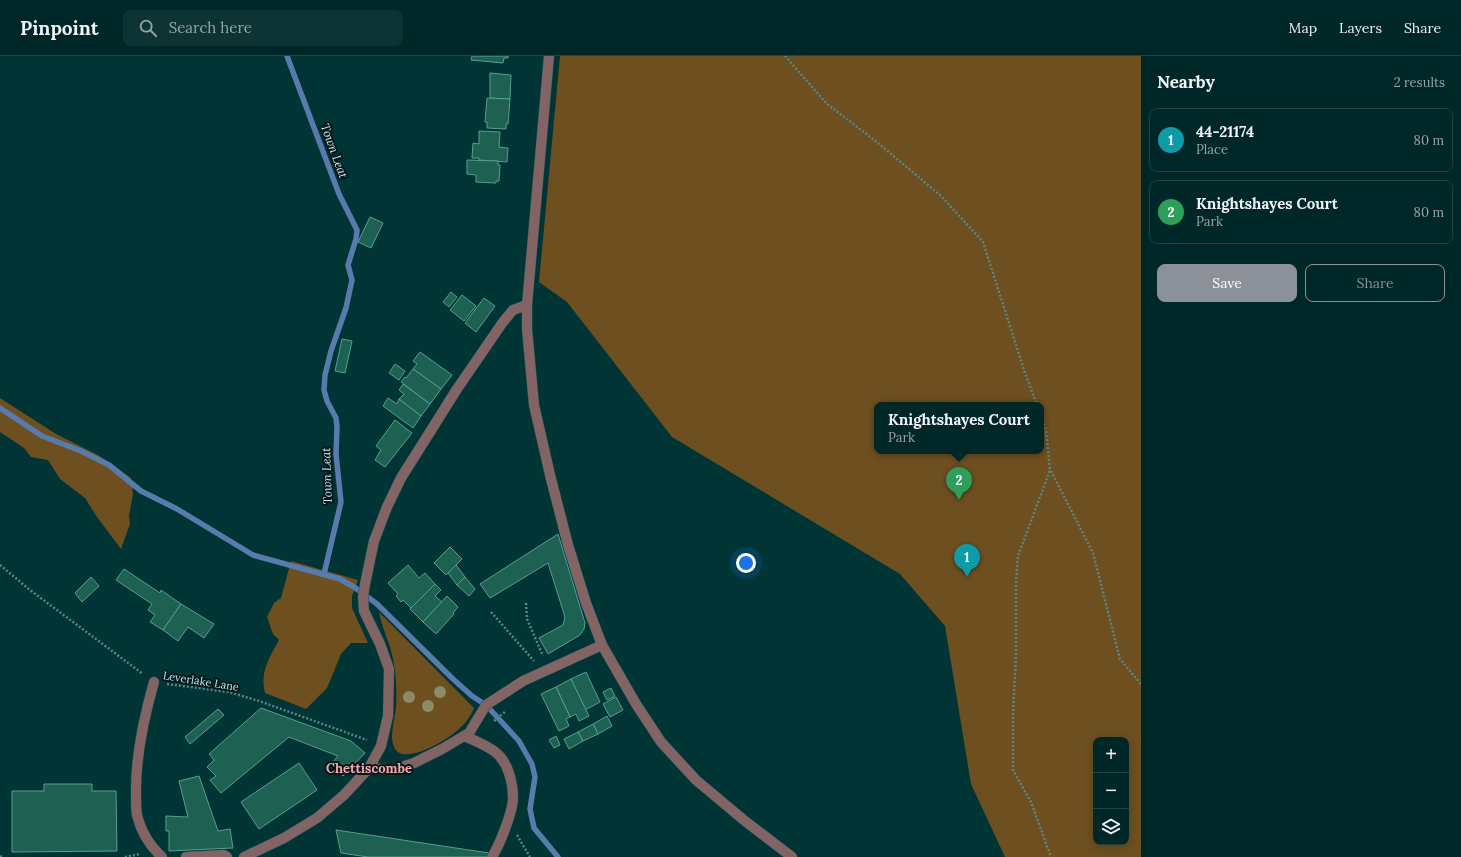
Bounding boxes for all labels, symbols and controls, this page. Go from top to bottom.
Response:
search box [123,10,403,46]
text: Pinpoint [20,16,99,40]
icon: search [137,17,159,39]
text: Search here [169,18,252,37]
text: Map [1289,19,1317,37]
text: Layers [1339,19,1382,37]
text: Share [1404,19,1441,37]
text: Nearby [1157,71,1215,93]
text: 2 results [1394,74,1445,91]
water label: Town Leat [318,121,351,181]
text: 44-21174 [1196,122,1254,141]
text: 1 [1168,132,1174,149]
text: 80 m [1414,132,1444,149]
text: Place [1196,141,1228,158]
text: Knightshayes Court [1196,194,1338,213]
text: 2 [1168,204,1174,221]
text: 80 m [1414,204,1444,221]
text: Park [1196,213,1223,230]
button: Save [1157,264,1297,302]
button: Share [1305,264,1445,302]
popup [874,402,1044,454]
text: Knightshayes Court [888,410,1030,429]
text: Park [888,429,915,446]
water label: Town Leat [318,447,335,505]
pin: 2 [946,467,972,500]
pin: 1 [954,544,980,577]
your location [736,553,756,573]
street label: Leverlake Lane [162,668,240,694]
map controls [1093,737,1129,845]
button: + [1093,737,1129,773]
district label: Chettiscombe [326,760,412,777]
button: − [1093,773,1129,809]
button: layers [1093,809,1129,845]

